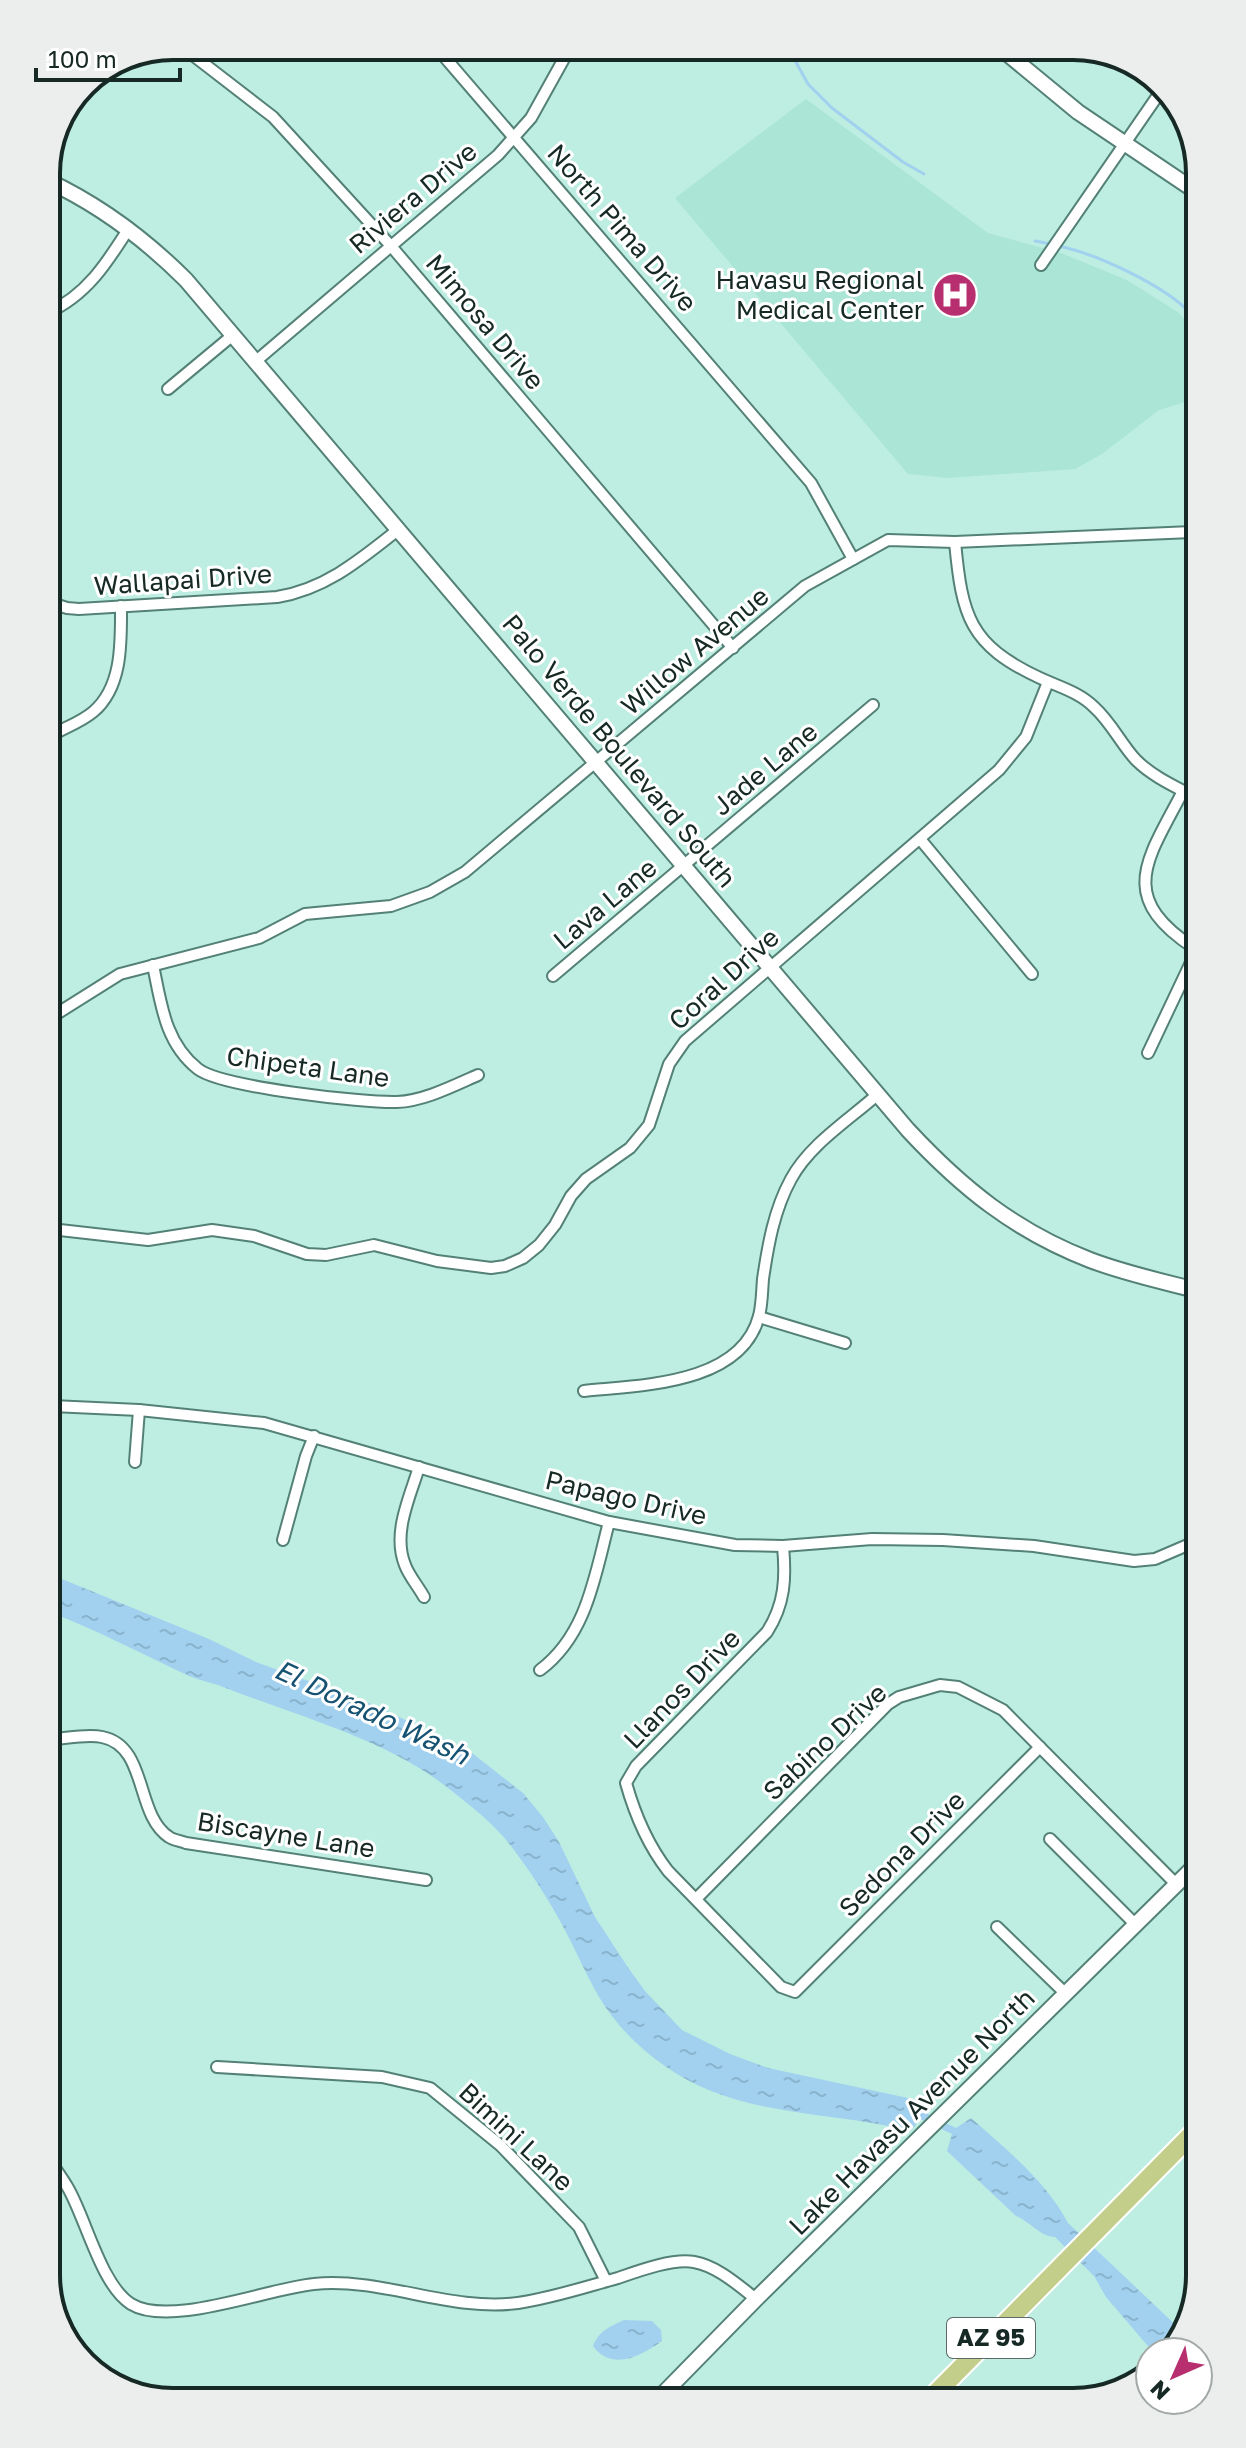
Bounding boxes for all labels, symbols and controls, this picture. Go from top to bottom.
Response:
scale bar [36,32,180,82]
text: 100 m [48,44,117,73]
street label: Riviera Drive [343,135,483,260]
street label: North Pima Drive [541,138,703,318]
street label: Mimosa Drive [420,248,551,396]
place label: Havasu Regional Medical Center [716,264,924,325]
hospital icon: Havasu Regional Medical Center [931,271,979,319]
street label: Wallapai Drive [93,558,273,601]
street label: Willow Avenue [615,580,775,721]
street label: Palo Verde Boulevard South [496,608,743,893]
street label: Jade Lane [706,716,823,821]
street label: Lava Lane [547,852,663,956]
street label: Coral Drive [662,921,785,1036]
street label: Chipeta Lane [225,1040,391,1093]
street label: Papago Drive [542,1464,710,1531]
street label: Llanos Drive [617,1623,746,1755]
water label: El Dorado Wash [270,1652,476,1772]
street label: Sabino Drive [757,1677,893,1806]
street label: Sedona Drive [832,1784,971,1923]
street label: Biscayne Lane [195,1805,377,1864]
street label: Lake Havasu Avenue North [782,1982,1041,2241]
street label: Bimini Lane [453,2076,580,2197]
road number: AZ 95 [947,2318,1035,2358]
north arrow [1134,2336,1214,2416]
text: N [1144,2375,1175,2406]

